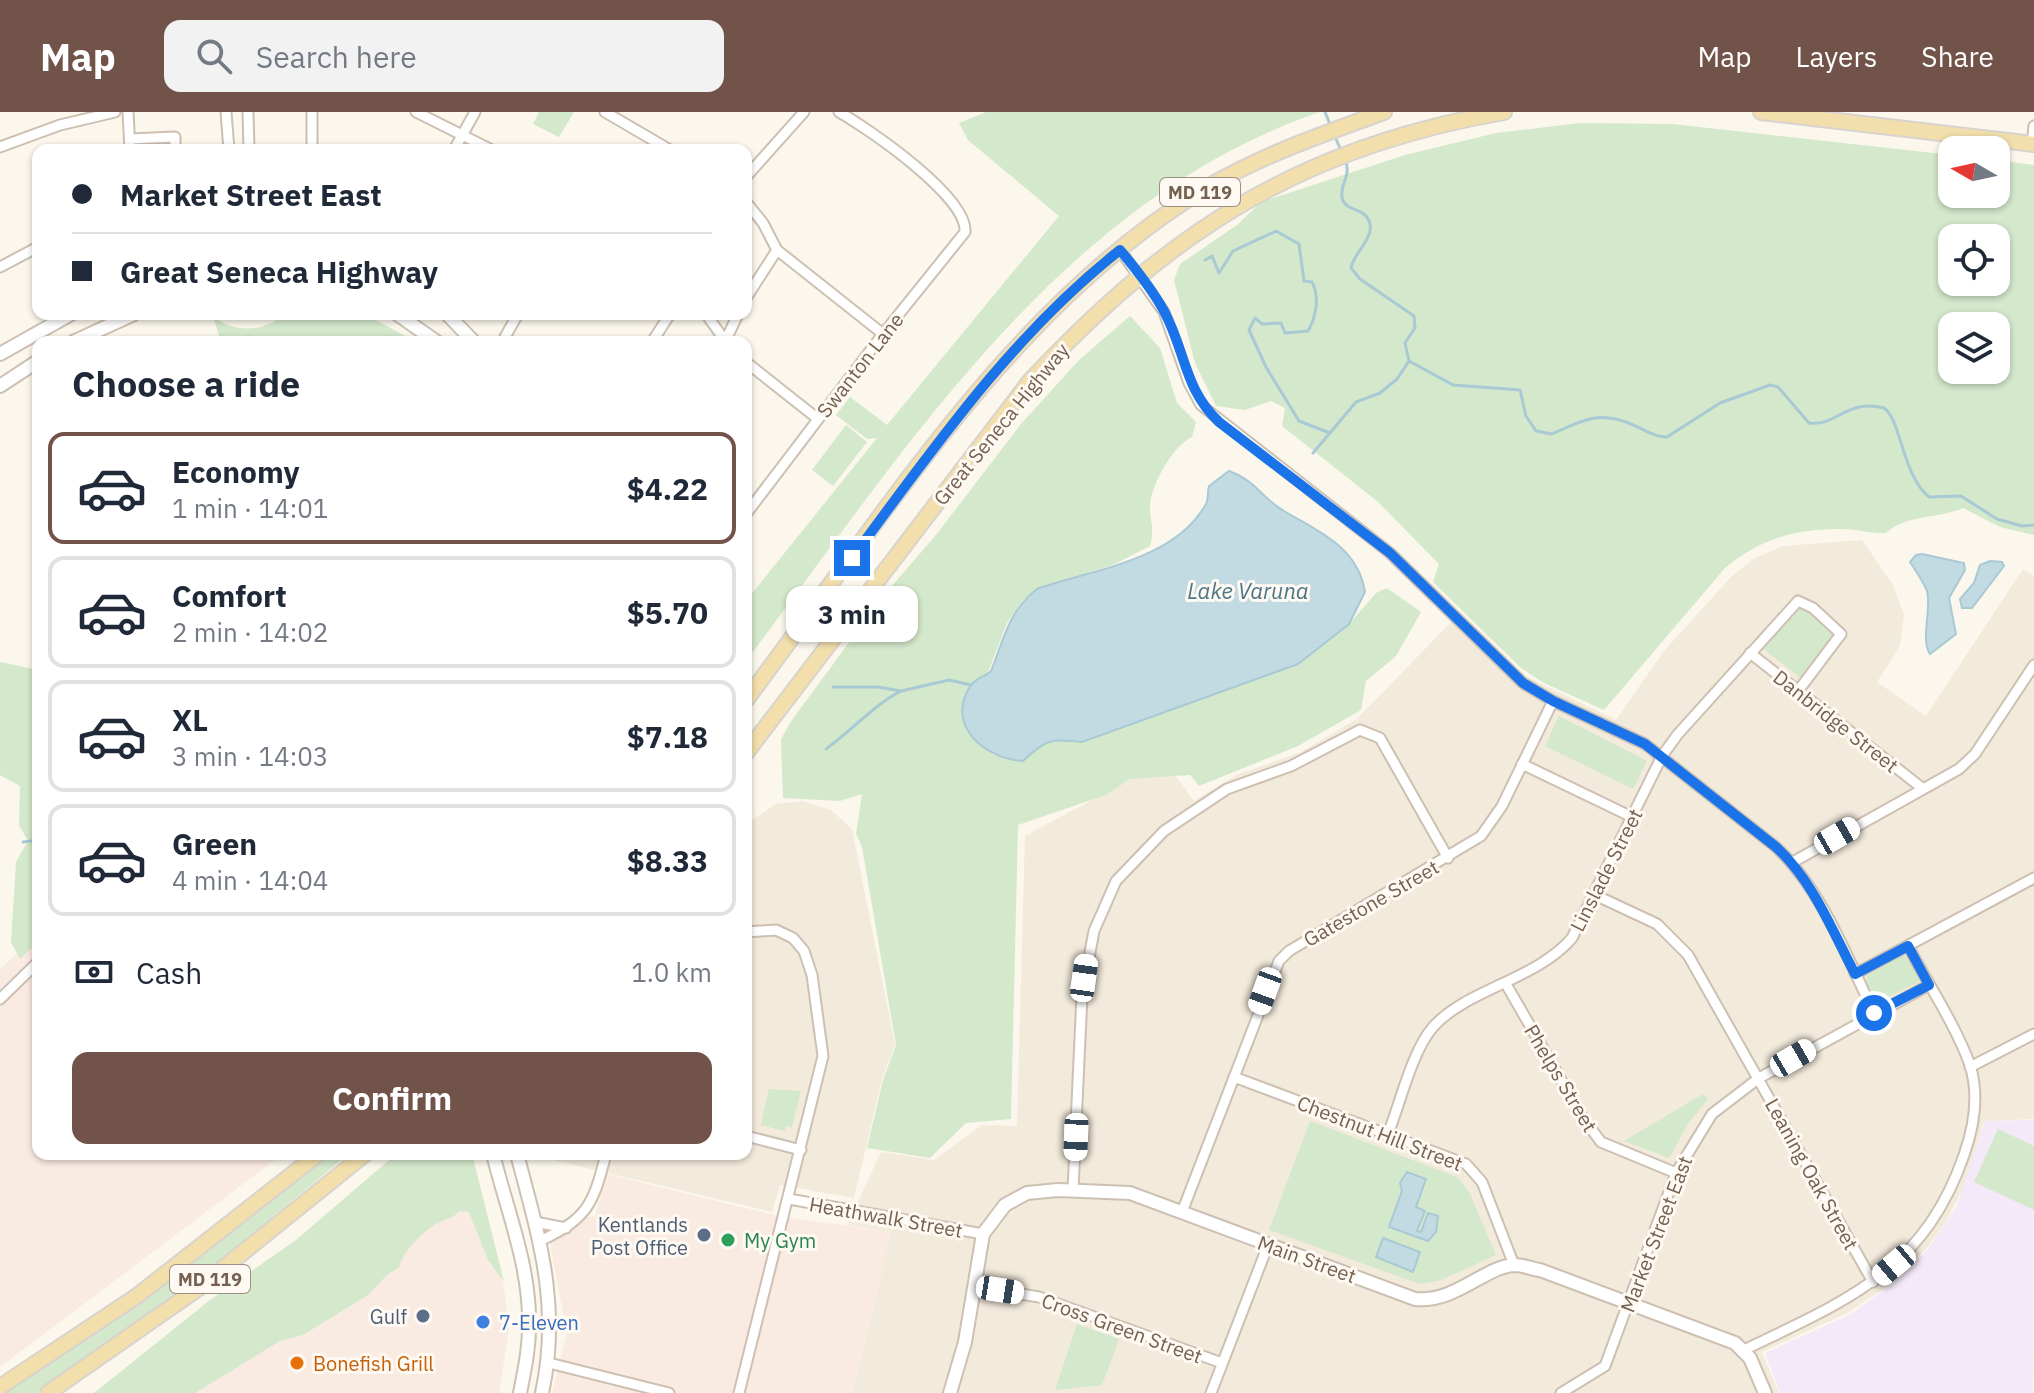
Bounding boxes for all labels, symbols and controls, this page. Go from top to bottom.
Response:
search box [164,20,724,92]
text: Map [40,32,116,81]
icon: search [192,34,236,78]
text: Search here [256,37,417,76]
text: Map [1697,38,1751,75]
text: Layers [1795,38,1877,75]
text: Share [1921,38,1994,75]
north arrow [1938,136,2010,208]
map controls [1938,136,2010,384]
text: Market Street East [120,175,382,214]
road number: MD 119 [1160,178,1240,206]
button: locate [1938,224,2010,296]
text: Great Seneca Highway [120,252,438,291]
street label: Swanton Lane [811,307,909,423]
button: layers [1938,312,2010,384]
street label: Great Seneca Highway [927,337,1075,511]
text: Choose a ride [72,360,300,407]
icon: car [76,452,148,524]
text: Economy [172,452,300,491]
text: $4.22 [627,469,708,508]
text: 1 min · 14:01 [172,491,328,525]
route end [834,540,870,576]
icon: car [76,576,148,648]
text: Comfort [172,576,287,615]
water label: Lake Varuna [1187,576,1309,605]
callout: 3 min [786,586,918,642]
text: $5.70 [627,593,708,632]
text: 3 min [818,597,886,631]
text: 2 min · 14:02 [172,615,328,649]
street label: Danbridge Street [1768,664,1904,778]
icon: car [76,700,148,772]
text: XL [172,700,208,739]
text: $7.18 [627,717,708,756]
text: 3 min · 14:03 [172,739,328,773]
street label: Linslade Street [1563,804,1649,936]
car [1810,814,1864,858]
icon: car [76,824,148,896]
text: Green [172,824,257,863]
text: $8.33 [627,841,708,880]
street label: Gatestone Street [1298,853,1444,953]
text: 4 min · 14:04 [172,863,328,897]
icon: cash [72,950,116,994]
text: Cash [136,953,202,992]
car [1069,953,1099,1003]
text: 1.0 km [631,955,712,989]
car [1246,964,1284,1018]
route start [1856,995,1892,1031]
street label: Phelps Street [1518,1019,1604,1137]
car [1766,1036,1820,1080]
button: Confirm [72,1052,712,1144]
street label: Chestnut Hill Street [1293,1089,1467,1177]
street label: Leaning Oak Street [1759,1093,1865,1255]
car [1063,1113,1089,1161]
street label: Market Street East [1614,1152,1698,1316]
street label: Heathwalk Street [807,1190,965,1244]
place label: Kentlands Post Office [591,1211,688,1261]
marker: Kentlands Post Office [695,1226,713,1244]
place label: My Gym [744,1227,816,1254]
street label: Main Street [1254,1229,1360,1289]
marker: My Gym [719,1231,737,1249]
car [1868,1240,1920,1290]
road number: MD 119 [170,1265,250,1293]
car [974,1274,1026,1306]
street label: Cross Green Street [1038,1286,1206,1370]
place label: Gulf [370,1303,408,1330]
marker: Gulf [414,1307,432,1325]
place label: 7-Eleven [499,1309,579,1336]
marker: 7-Eleven [474,1313,492,1331]
place label: Bonefish Grill [313,1350,434,1377]
marker: Bonefish Grill [288,1354,306,1372]

